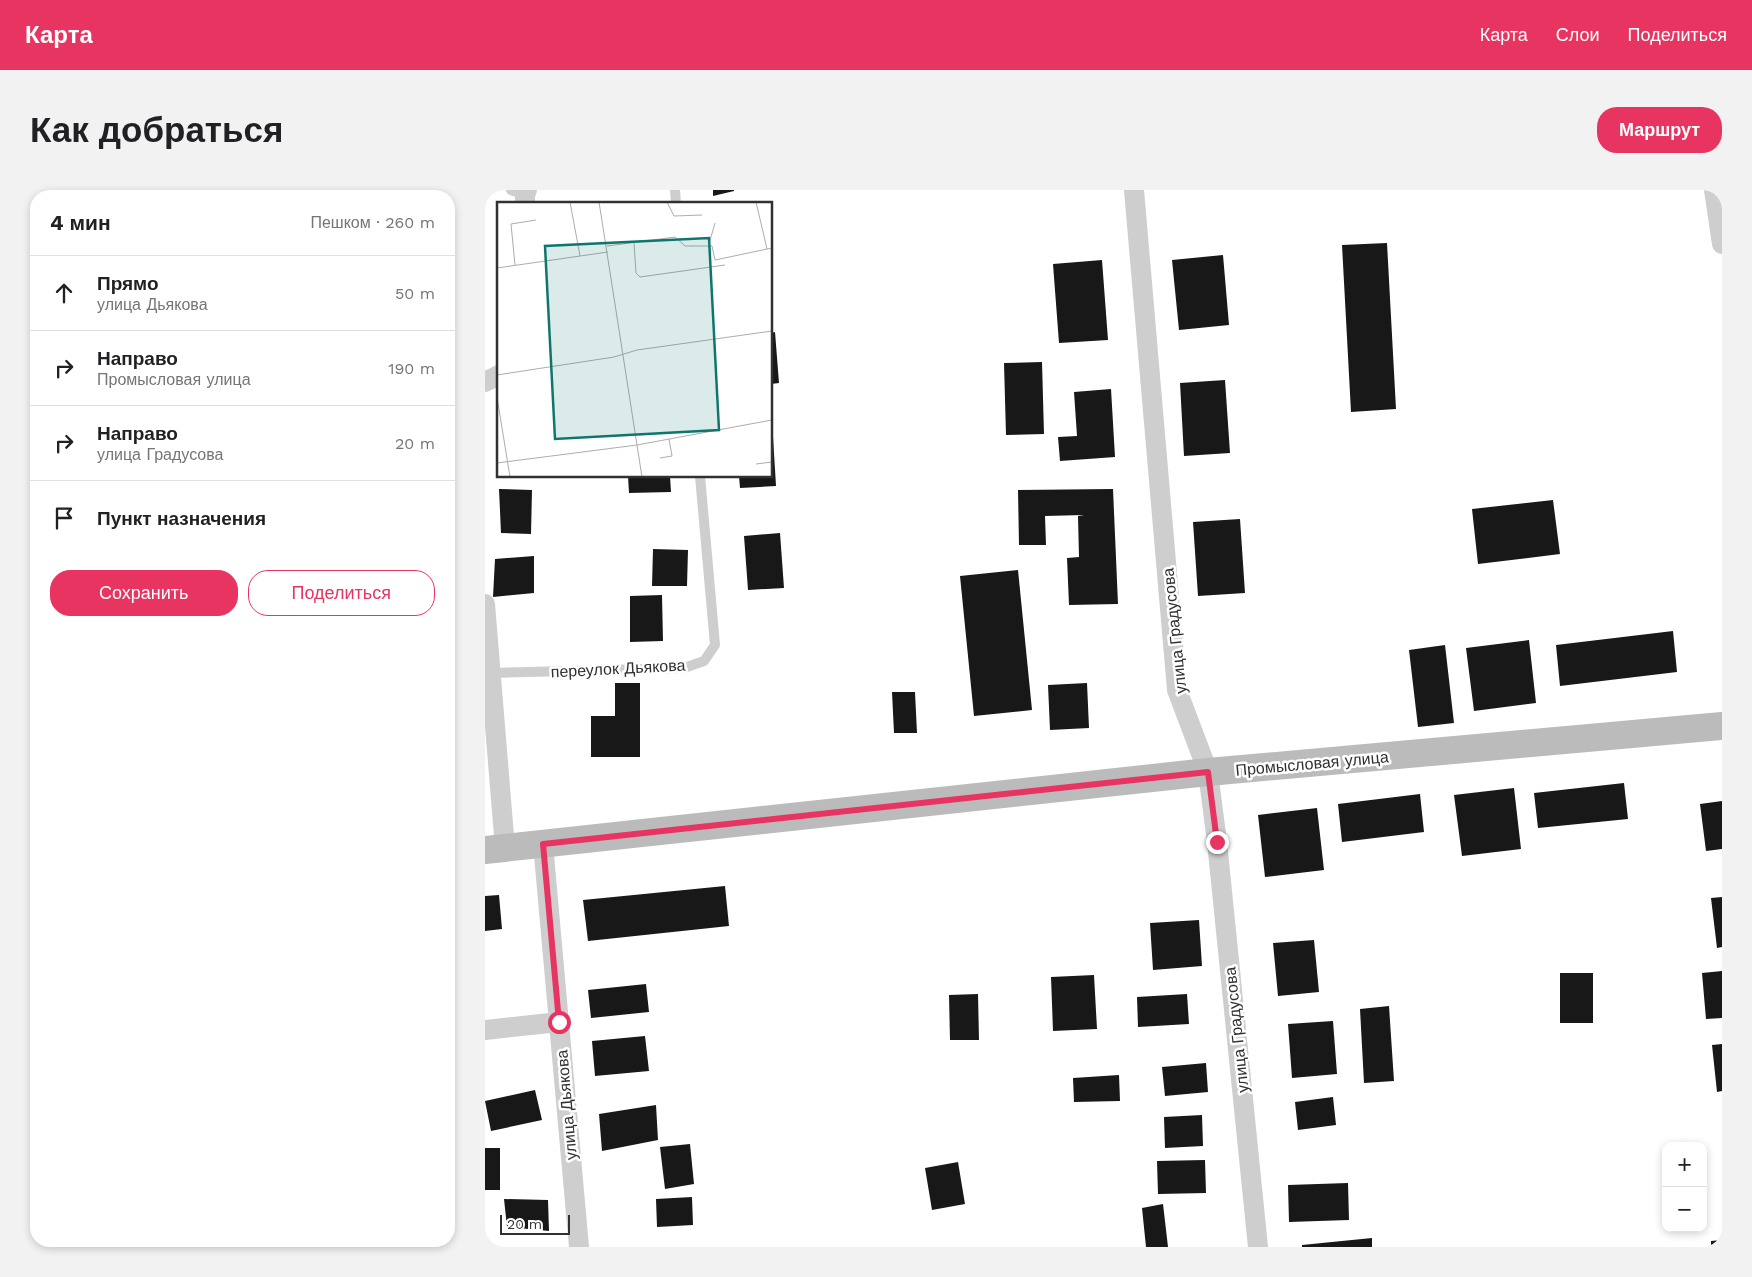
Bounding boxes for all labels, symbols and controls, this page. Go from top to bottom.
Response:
text: Карта [25,21,93,49]
text: Карта [1480,24,1528,45]
text: Слои [1556,24,1600,45]
text: Поделиться [1628,24,1727,45]
button: Маршрут [1597,107,1722,153]
text: Как добраться [30,109,283,151]
inset map [497,202,773,478]
text: 4 мин [50,210,111,235]
text: Пешком · 260 m [310,213,435,232]
text: Прямо [97,272,159,295]
icon: ahead [50,279,78,307]
text: 50 m [395,284,435,303]
text: улица Дьякова [97,295,208,314]
text: Направо [97,347,178,370]
icon: right [50,354,78,382]
text: 190 m [388,359,435,378]
text: Промысловая улица [97,370,251,389]
text: Направо [97,422,178,445]
icon: right [50,429,78,457]
text: 20 m [395,434,435,453]
text: улица Градусова [97,445,223,464]
icon: arrive [50,504,78,532]
text: Пункт назначения [97,507,266,530]
street label: улица Градусова [1158,567,1191,695]
button: Сохранить [50,570,238,616]
button: Поделиться [248,570,435,616]
street label: переулок Дьякова [550,655,686,682]
street label: Промысловая улица [1235,747,1389,780]
route end [1206,831,1229,854]
street label: улица Градусова [1220,966,1253,1094]
route start [548,1011,571,1034]
street label: улица Дьякова [552,1049,581,1161]
map controls [1662,1142,1707,1232]
button: + [1662,1142,1707,1187]
button: − [1662,1187,1707,1232]
scale bar [500,1212,570,1235]
text: 20 m [507,1216,542,1232]

